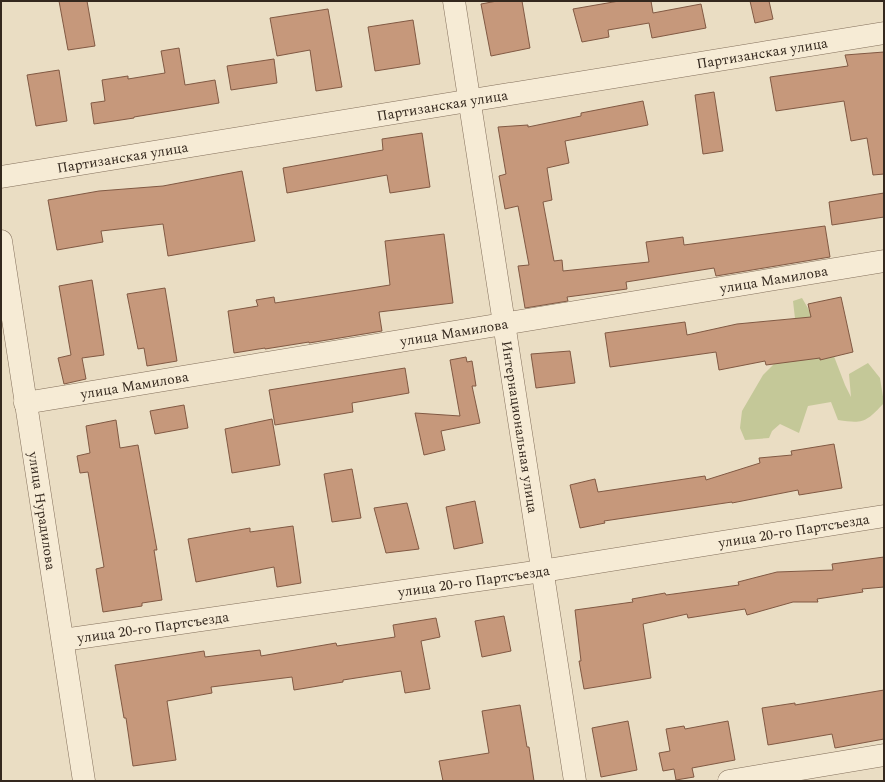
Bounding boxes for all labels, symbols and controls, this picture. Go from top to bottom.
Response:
street label: Партизанская улица [695,32,829,74]
street label: Партизанская улица [375,84,510,127]
street label: Партизанская улица [55,137,190,179]
street label: улица Мамилова [717,260,830,299]
street label: улица Мамилова [398,313,510,352]
street label: Интернациональная улица [496,339,543,515]
street label: улица Мамилова [78,366,190,405]
street label: улица Нурадилова [22,449,61,572]
street label: улица 20-го Партсъезда [716,508,871,554]
street label: улица 20-го Партсъезда [396,560,551,603]
street label: улица 20-го Партсъезда [75,606,230,649]

